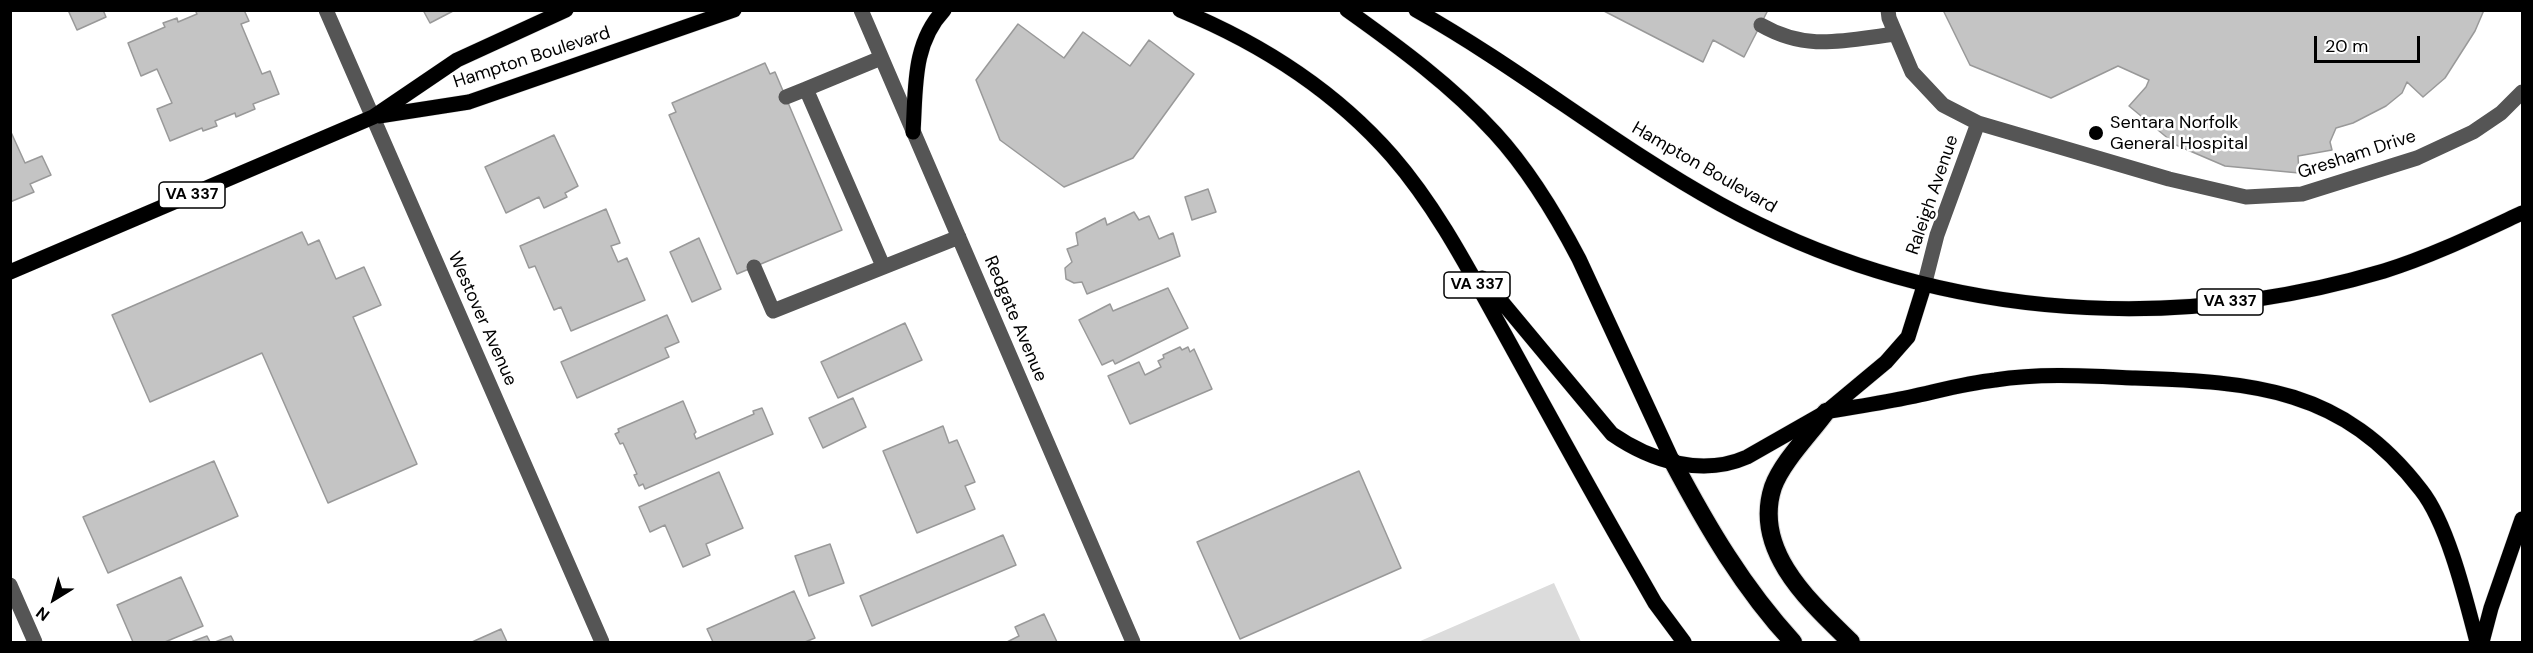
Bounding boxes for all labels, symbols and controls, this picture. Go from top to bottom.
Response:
street label: Hampton Boulevard [451,22,613,94]
scale bar [2317,24,2424,62]
text: 20 m [2325,34,2368,58]
place label: Sentara Norfolk General Hospital [2110,112,2248,154]
street label: Hampton Boulevard [1628,118,1780,218]
marker: Sentara Norfolk General Hospital [2087,124,2105,142]
street label: Gresham Drive [2295,126,2419,184]
street label: Raleigh Avenue [1902,132,1964,258]
road number: VA 337 [159,182,225,208]
street label: Westover Avenue [443,249,521,389]
street label: Redgate Avenue [979,253,1051,385]
road number: VA 337 [1444,272,1510,298]
road number: VA 337 [2197,289,2263,315]
north arrow [24,569,84,629]
text: N [32,602,54,626]

